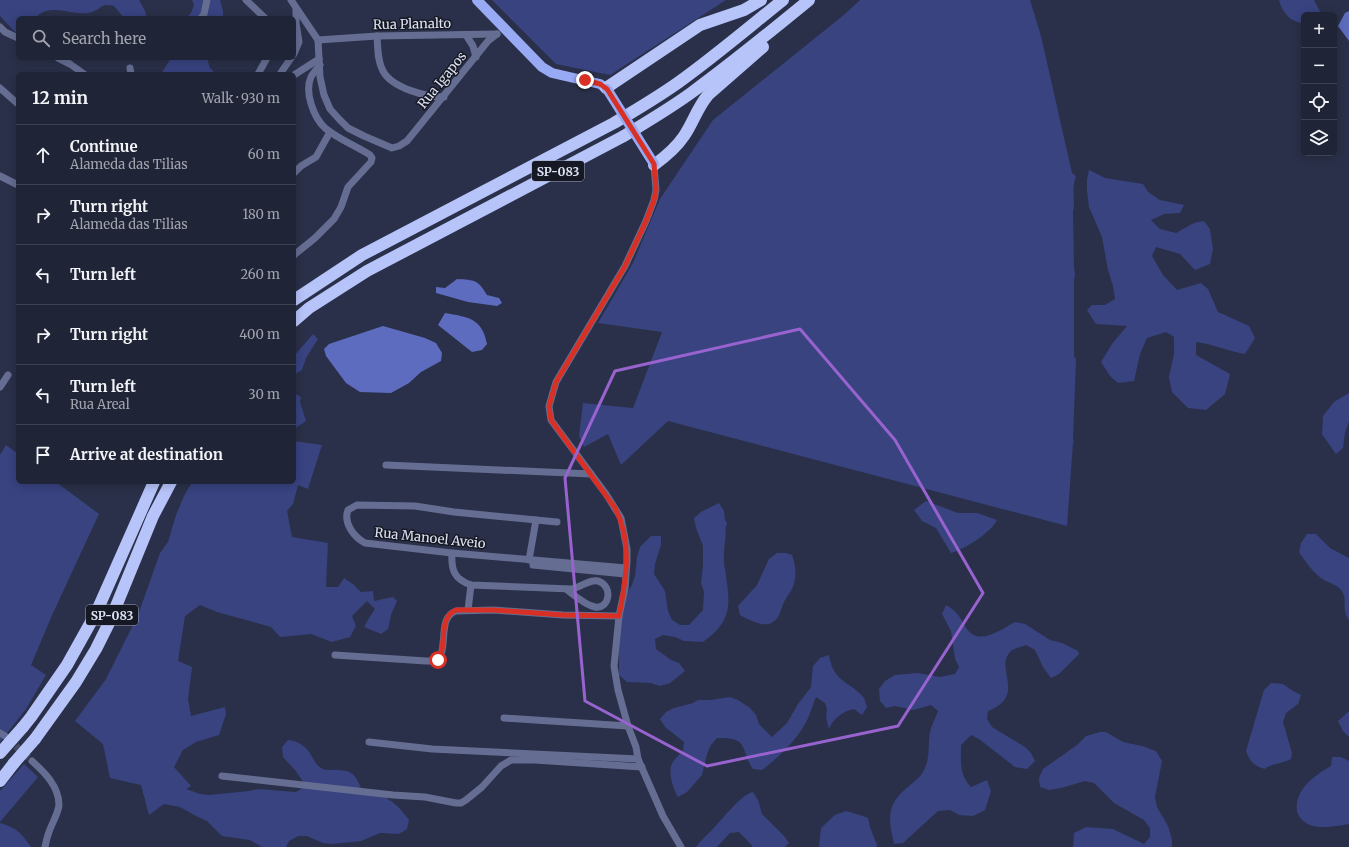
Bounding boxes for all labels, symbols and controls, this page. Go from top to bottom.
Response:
map controls [1301,12,1337,156]
button: + [1301,12,1337,48]
street label: Rua Planalto [373,15,452,33]
search box [16,16,296,60]
icon: search [30,27,52,49]
text: Search here [62,29,146,48]
street label: Rua Igapos [414,48,470,112]
button: − [1301,48,1337,84]
route end [576,71,594,89]
button: locate [1301,84,1337,120]
text: 12 min [32,87,88,109]
text: Walk · 930 m [202,90,280,107]
button: layers [1301,120,1337,156]
text: Continue [70,137,138,156]
icon: ahead [32,144,54,166]
text: 60 m [248,146,280,163]
text: Alameda das Tilias [70,156,188,173]
road number: SP-083 [532,161,584,181]
text: Turn right [70,197,148,216]
icon: right [32,204,54,226]
text: 180 m [242,206,280,223]
text: Alameda das Tilias [70,216,188,233]
icon: left [32,264,54,286]
text: Turn left [70,265,136,284]
text: 260 m [240,266,280,283]
icon: right [32,324,54,346]
text: Turn right [70,325,148,344]
text: 400 m [239,326,280,343]
text: Turn left [70,377,136,396]
icon: left [32,384,54,406]
text: 30 m [248,386,280,403]
text: Rua Areal [70,396,130,413]
icon: arrive [32,444,54,466]
text: Arrive at destination [70,445,223,464]
street label: Rua Manoel Aveio [374,524,487,552]
road number: SP-083 [86,605,138,625]
route start [429,651,447,669]

